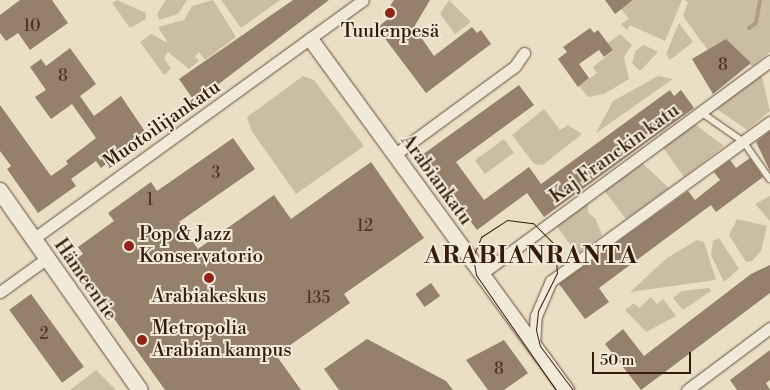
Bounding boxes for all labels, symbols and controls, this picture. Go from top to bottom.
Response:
marker: Tuulenpesä [384,7,396,19]
house number: 10 [24,16,40,36]
place label: Tuulenpesä [341,21,439,43]
house number: 8 [718,55,728,75]
house number: 8 [58,66,68,86]
street label: Muotoilijankatu [99,76,225,174]
street label: Kaj Franckin katu [546,99,684,209]
street label: Arabiankatu [395,130,477,230]
house number: 3 [212,163,220,183]
house number: 1 [147,190,153,210]
house number: 12 [357,216,373,236]
place label: Pop & Jazz Konservatorio [139,224,263,268]
street label: Hämeentie [49,235,121,325]
marker: Pop & Jazz Konservatorio [123,240,135,252]
district label: ARABIANRANTA [423,243,639,271]
marker: Arabiakeskus [203,272,215,284]
place label: Arabiakeskus [152,286,266,308]
house number: 135 [306,288,330,308]
place label: Metropolia Arabian kampus [152,318,292,362]
house number: 2 [39,324,49,344]
marker: Metropolia Arabian kampus [136,334,148,346]
scale bar [595,342,694,374]
text: 50 m [600,351,634,370]
house number: 8 [494,359,504,379]

